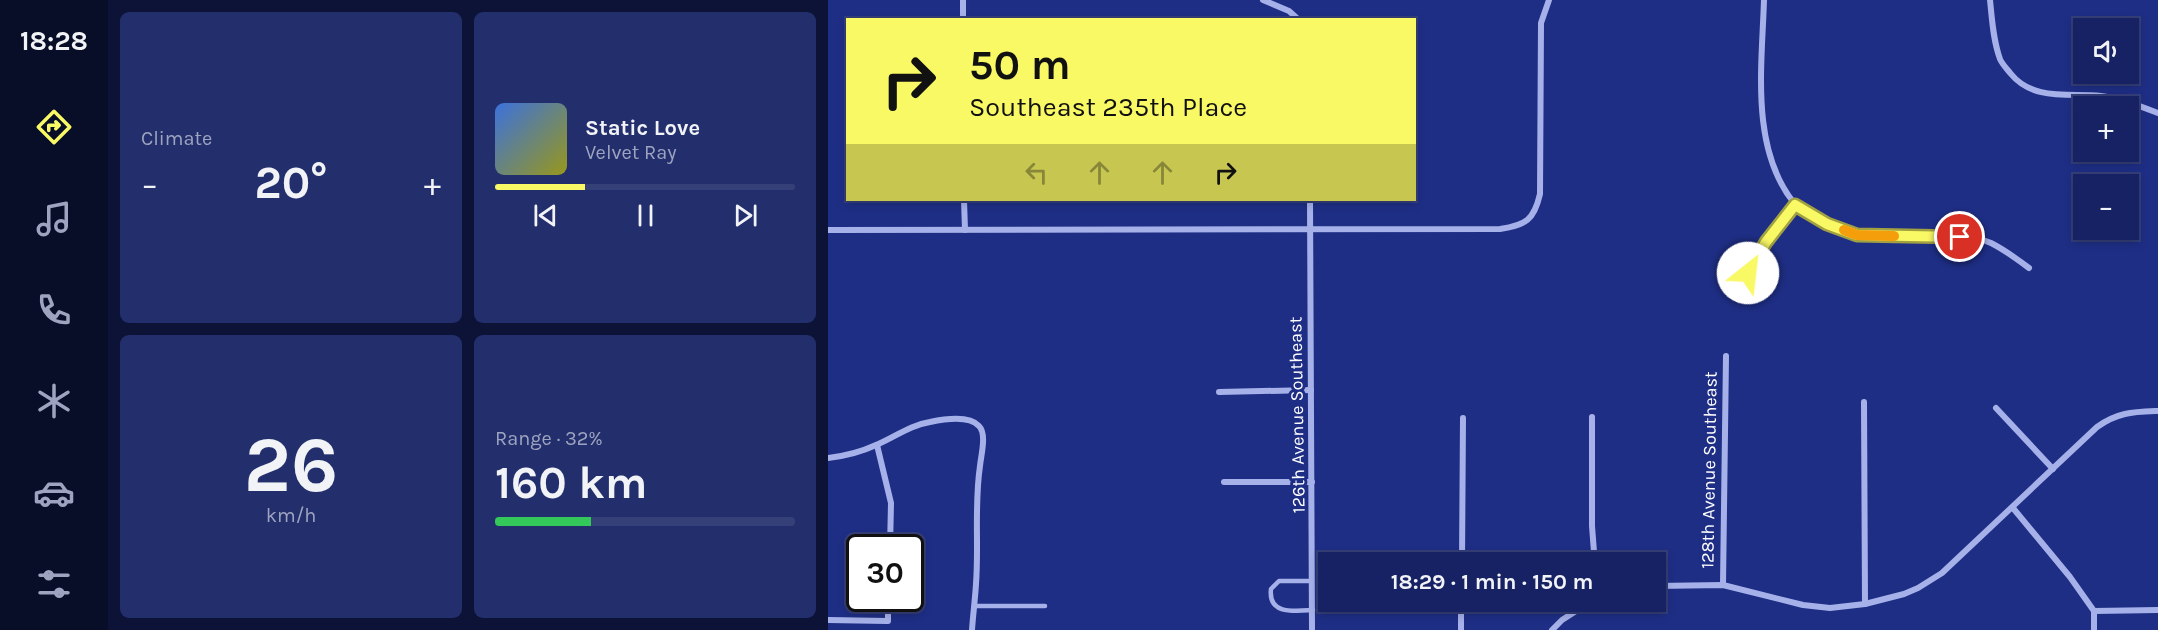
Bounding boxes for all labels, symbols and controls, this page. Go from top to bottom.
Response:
map controls [2073,18,2139,240]
button: sound [2073,18,2139,84]
text: 18:28 [20,25,88,57]
text: 50 m [969,40,1071,90]
icon: right [870,42,948,120]
text: Southeast 235th Place [969,91,1247,123]
button: + [2073,96,2139,162]
icon: directions [33,106,75,148]
text: Static Love [585,115,700,141]
text: Climate [141,127,212,150]
text: Velvet Ray [585,141,677,164]
icon: left [1020,156,1053,189]
icon: ahead [1083,156,1116,189]
icon: ahead [1146,156,1179,189]
icon: right [1209,156,1242,189]
text: 20° [254,157,328,209]
text: − [141,165,158,203]
text: + [424,165,441,203]
button: − [2073,174,2139,240]
icon: music [33,198,75,240]
icon: previous [529,199,562,232]
icon: pause [629,199,662,232]
icon: next [729,199,762,232]
pin [1934,211,1985,262]
icon: arrive [1943,220,1976,253]
position arrow [1716,241,1780,305]
icon: phone [33,289,75,331]
street label: 126th Avenue Southeast [1284,316,1310,514]
street label: 128th Avenue Southeast [1696,371,1722,569]
icon: climate [33,380,75,422]
text: 26 [244,419,338,511]
text: Range · 32% [495,427,603,450]
text: 160 km [495,457,648,509]
icon: car [33,472,75,514]
text: km/h [266,504,316,527]
speed limit sign: 30 [846,534,924,612]
icon: filters [33,563,75,605]
text: 18:29 · 1 min · 150 m [1391,569,1593,595]

